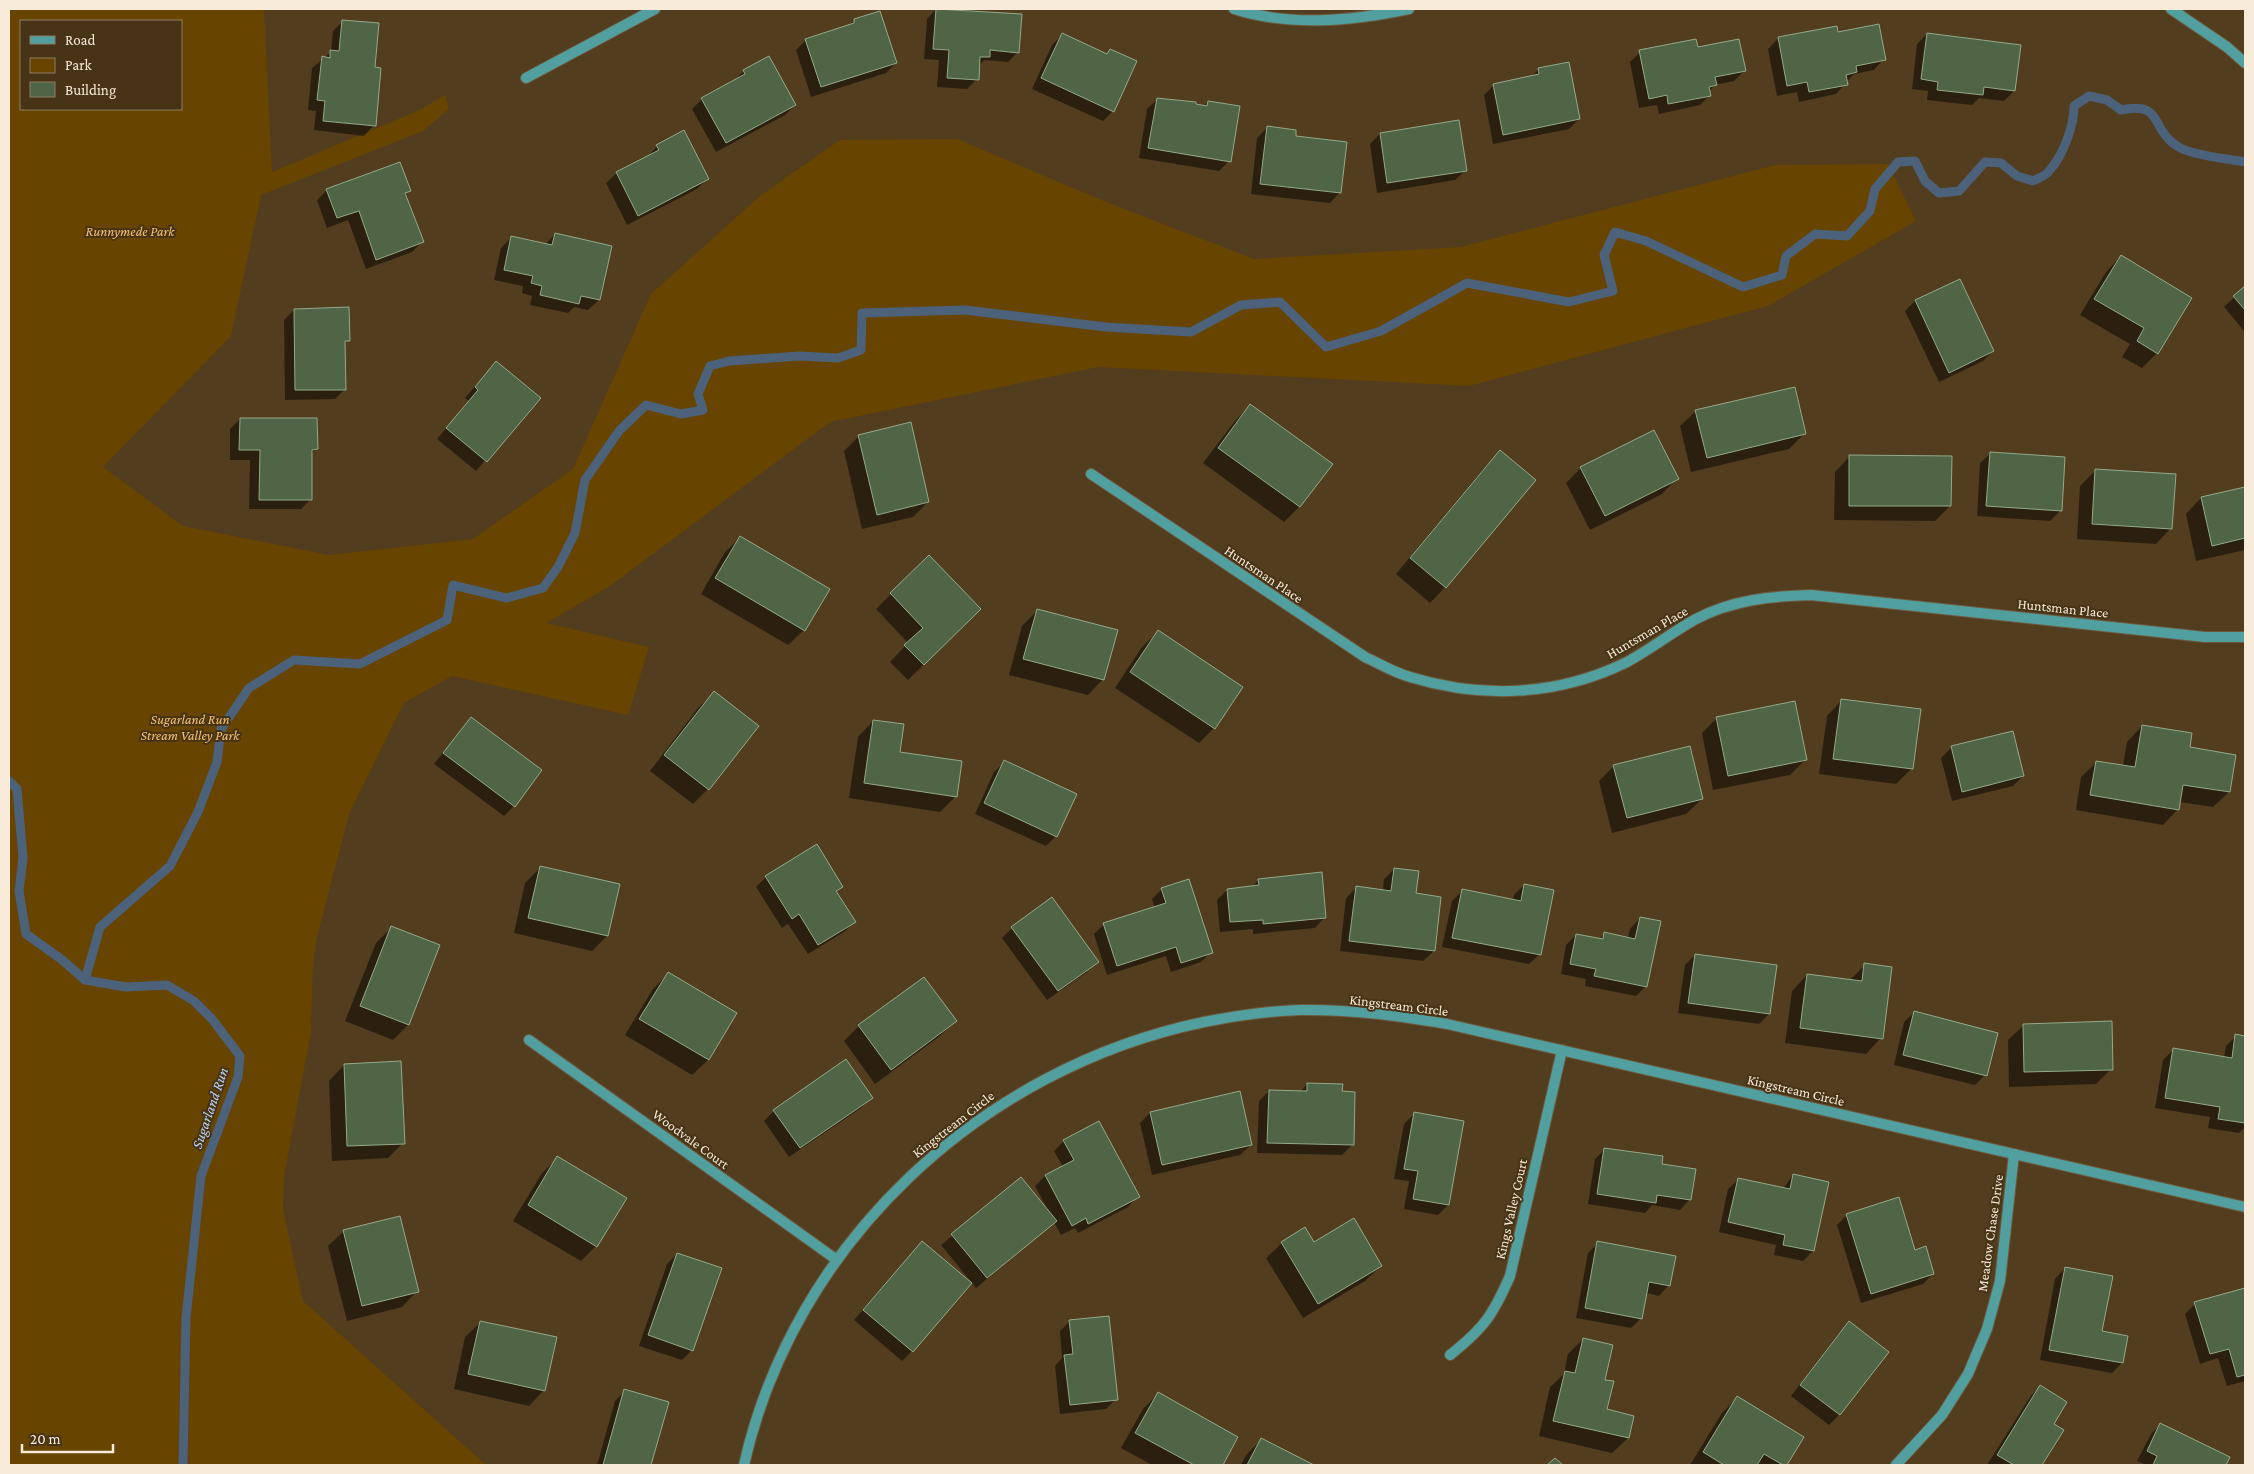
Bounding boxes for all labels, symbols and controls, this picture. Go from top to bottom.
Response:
legend [20,20,182,110]
text: Road [65,32,96,48]
text: Park [65,57,92,73]
text: Building [65,82,116,99]
park label: Runnymede Park [86,223,175,239]
street label: Huntsman Place [1222,542,1306,606]
street label: Huntsman Place [2017,595,2109,621]
street label: Huntsman Place [1604,602,1690,662]
park label: Sugarland Run Stream Valley Park [141,711,240,743]
street label: Kingstream Circle [1349,991,1449,1019]
water label: Sugarland Run [189,1065,232,1151]
street label: Kingstream Circle [1746,1071,1846,1109]
street label: Kingstream Circle [909,1087,997,1161]
street label: Woodvale Court [649,1106,733,1172]
street label: Kings Valley Court [1492,1157,1530,1261]
street label: Meadow Chase Drive [1974,1173,2006,1293]
scale bar [22,1422,114,1454]
text: 20 m [30,1431,61,1447]

